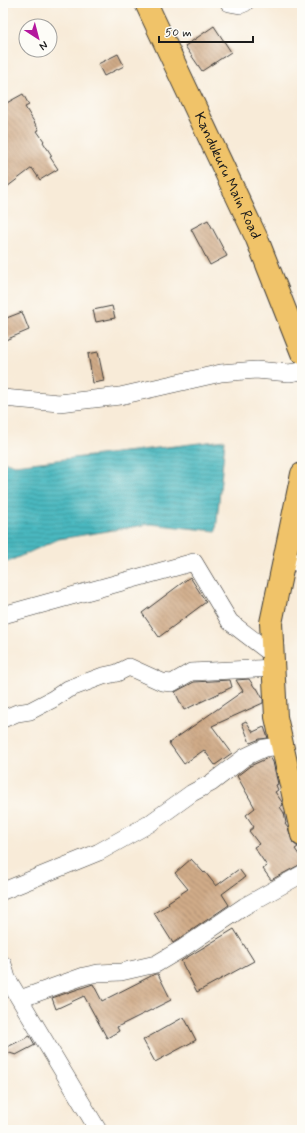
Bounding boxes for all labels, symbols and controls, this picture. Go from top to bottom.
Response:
north arrow [18,18,58,58]
scale bar [159,18,253,44]
text: 50 m [165,25,192,41]
text: N [36,37,50,53]
street label: Kandukuru Main Road [189,109,266,243]

